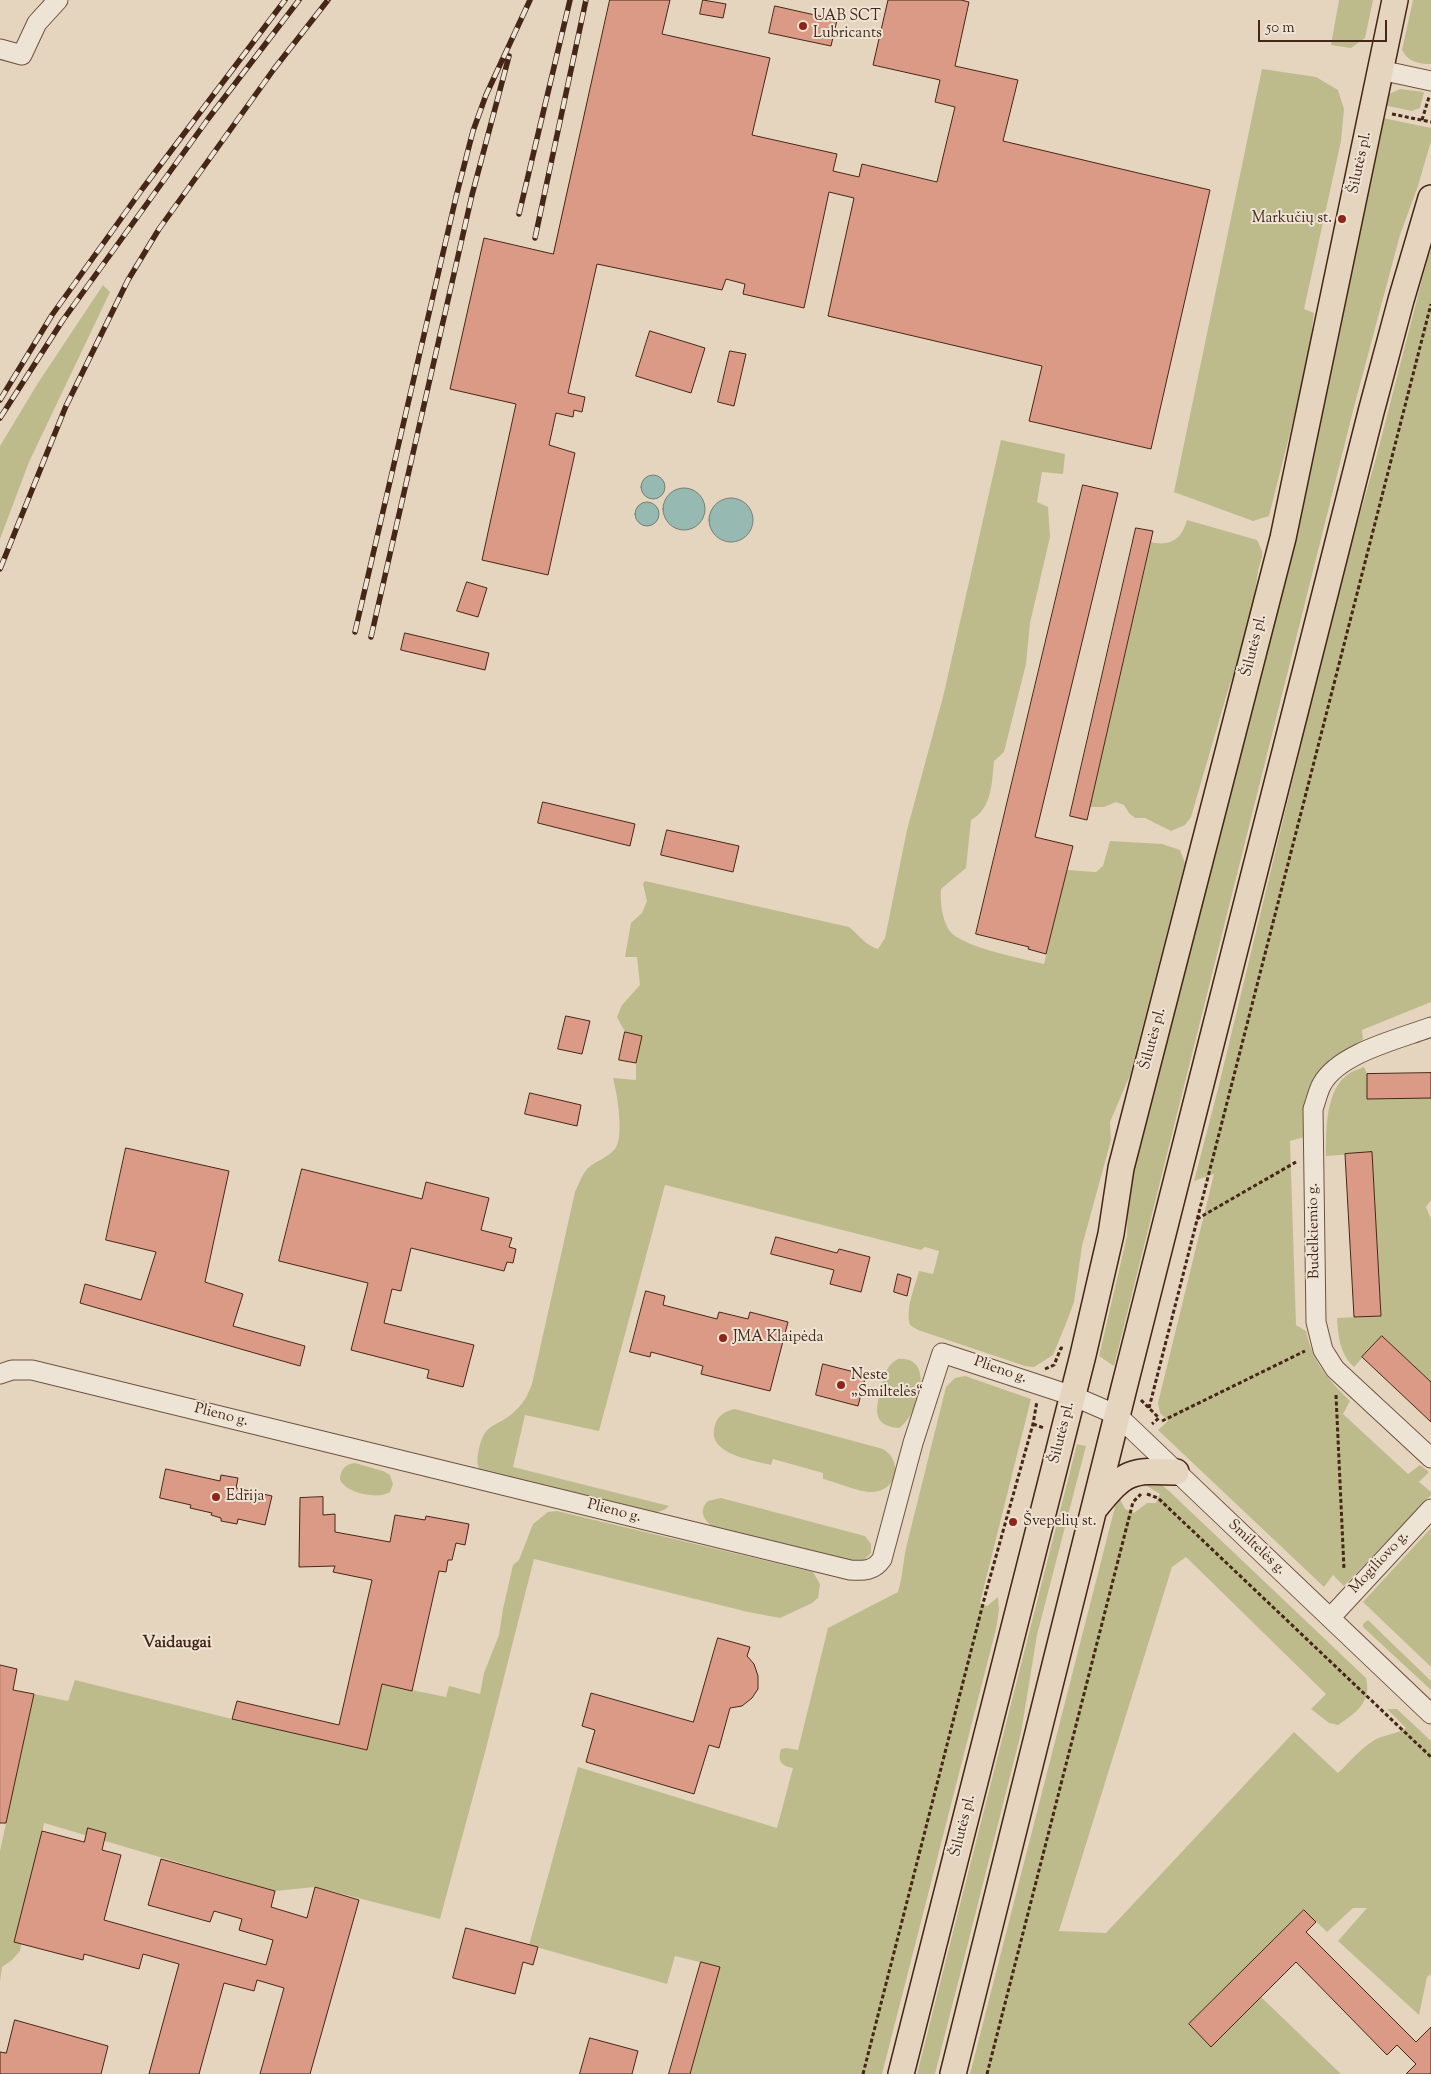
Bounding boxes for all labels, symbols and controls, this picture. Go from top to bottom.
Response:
place label: UAB SCT Lubricants [813,8,882,43]
scale bar [1261,10,1390,42]
text: 50 m [1266,18,1295,39]
marker: UAB SCT Lubricants [797,20,809,32]
street label: Šilutės pl. [1346,130,1376,196]
place label: Markučių st. [1252,210,1332,228]
marker: Markučių st. [1336,213,1348,225]
street label: Šilutės pl. [1239,613,1271,679]
street label: Šilutės pl. [1137,1006,1171,1072]
street label: Budelkiemio g. [1305,1183,1325,1279]
place label: JMA Klaipėda [733,1329,823,1347]
marker: JMA Klaipėda [717,1332,729,1344]
street label: Plieno g. [971,1354,1029,1388]
place label: Neste „Smiltelės“ [851,1367,923,1402]
marker: Neste „Smiltelės“ [835,1379,847,1391]
street label: Šilutės pl. [1047,1400,1079,1466]
street label: Plieno g. [192,1401,250,1431]
place label: Edrija [226,1488,264,1506]
marker: Edrija [210,1491,222,1503]
street label: Plieno g. [585,1497,643,1527]
place label: Švepelių st. [1023,1513,1096,1531]
marker: Švepelių st. [1007,1516,1019,1528]
street label: Smiltelės g. [1223,1517,1289,1579]
street label: Mogiliovo g. [1346,1528,1414,1598]
district label: Vaidaugai [143,1634,211,1654]
street label: Šilutės pl. [948,1793,980,1859]

